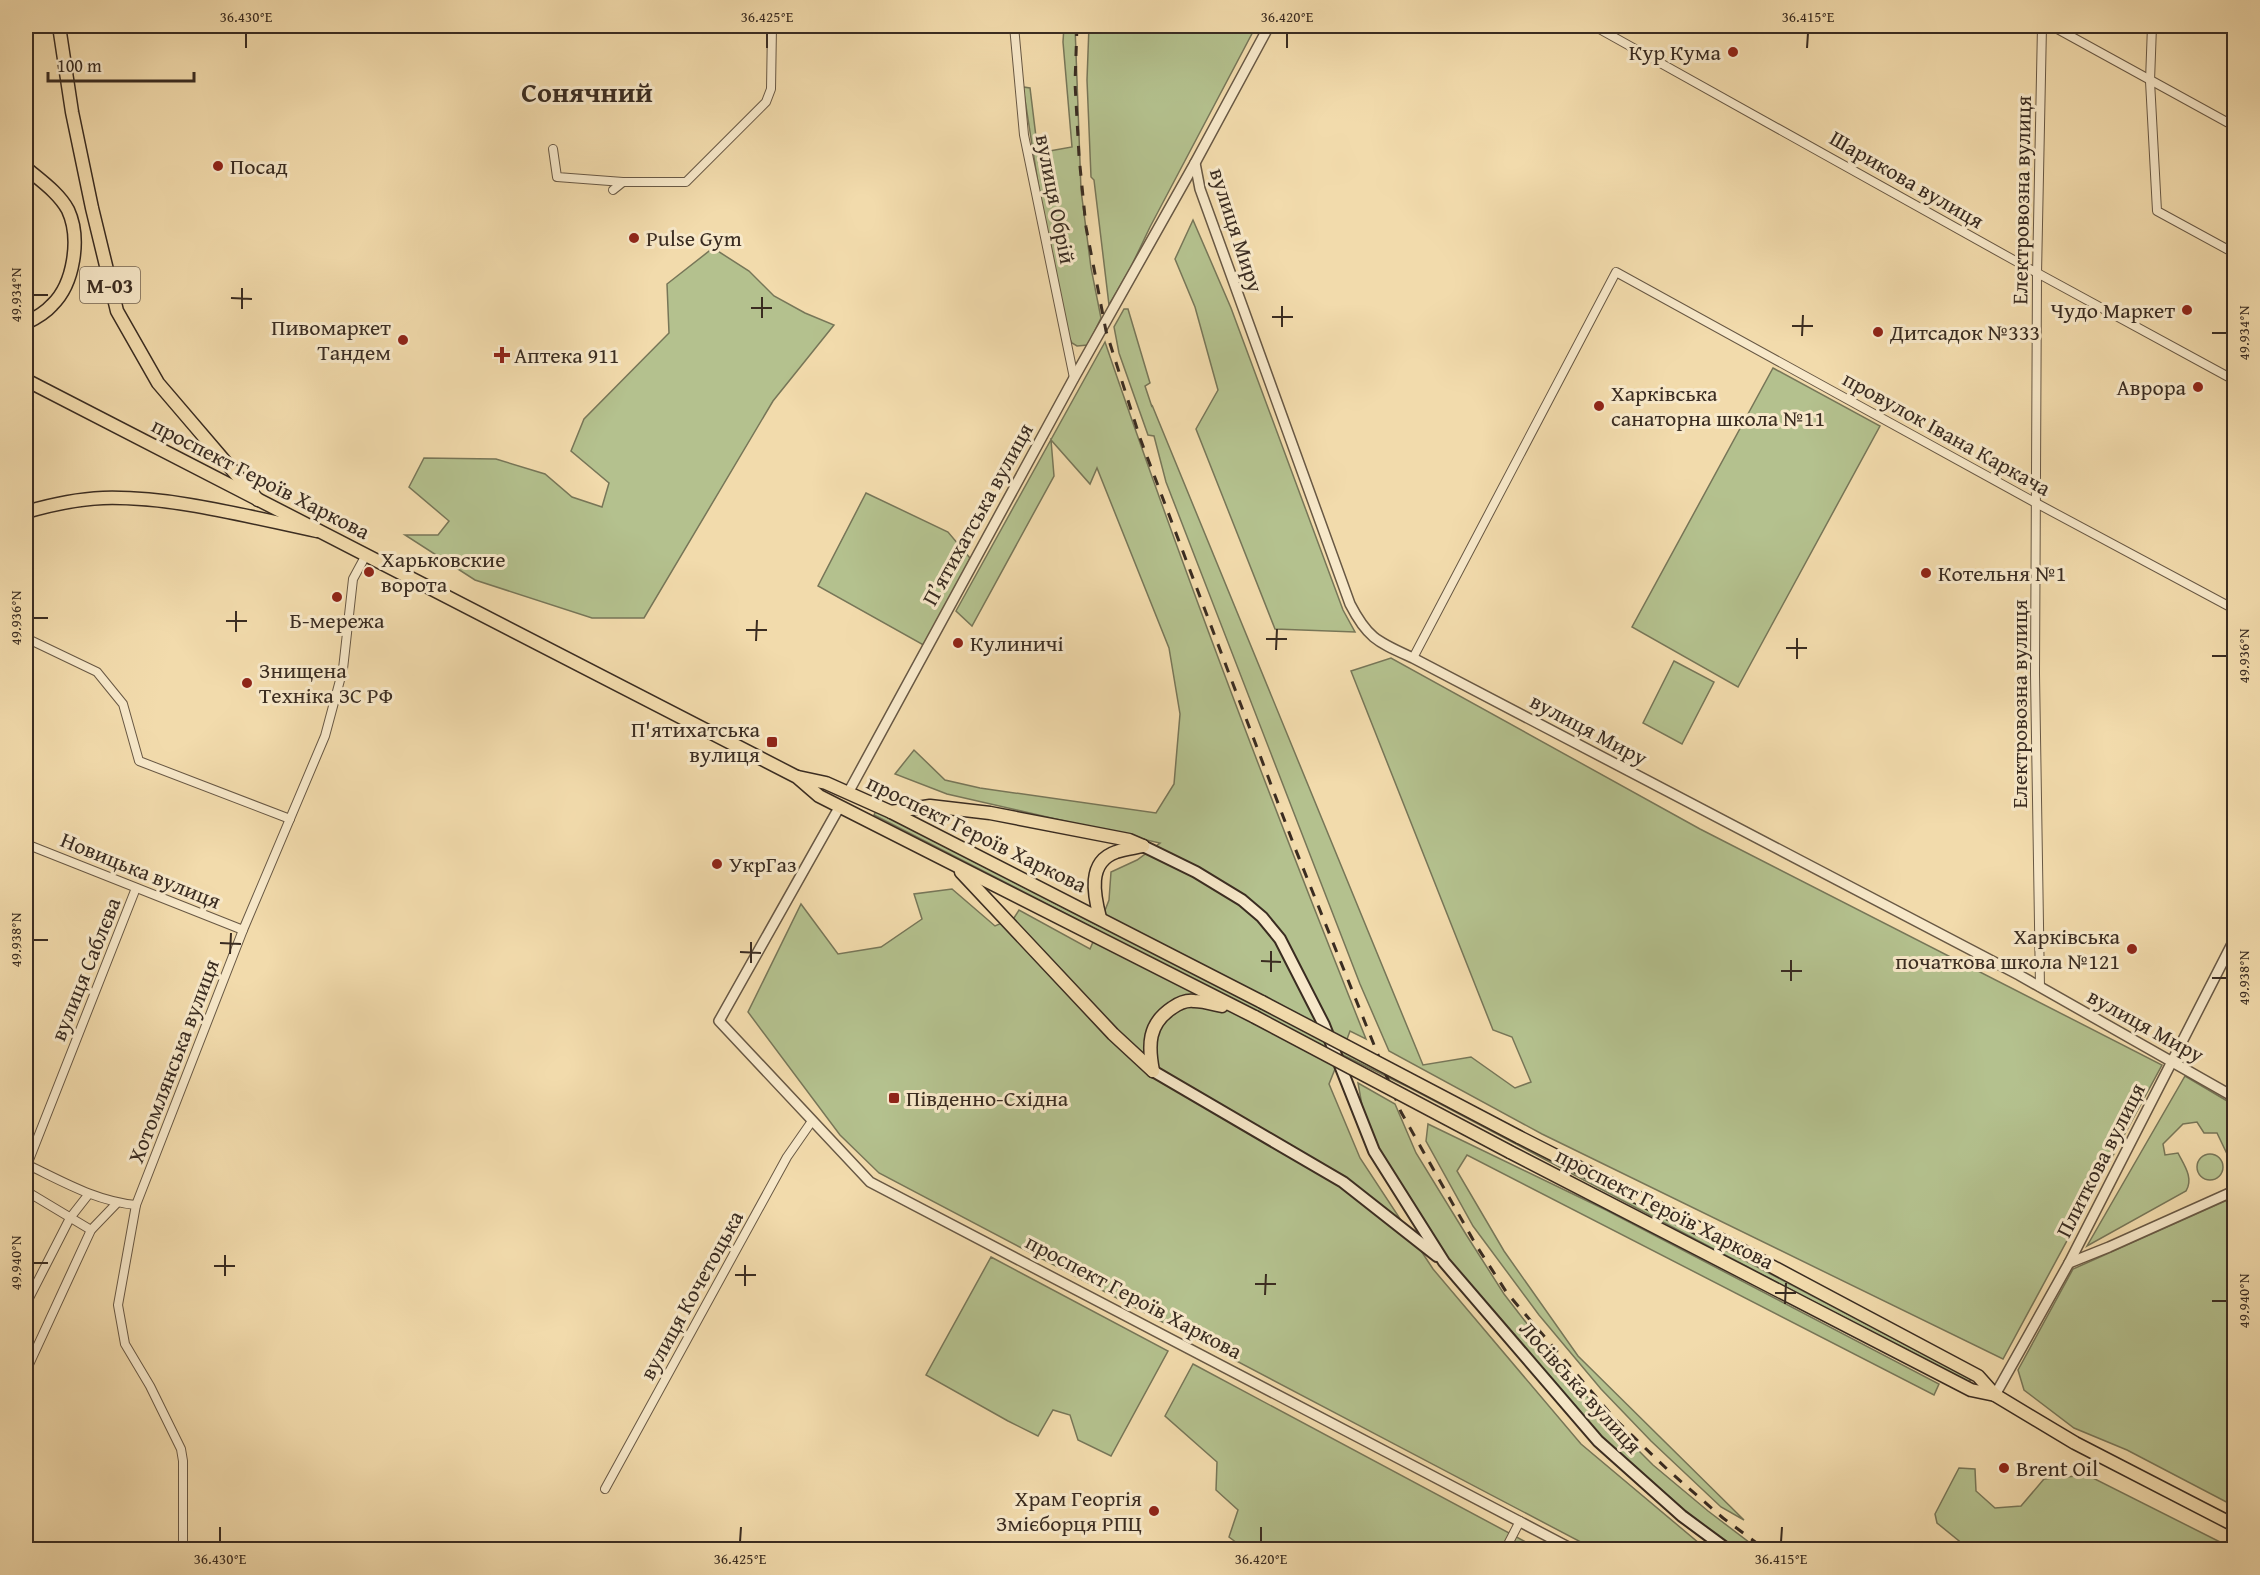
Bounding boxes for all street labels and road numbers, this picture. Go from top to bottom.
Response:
street label: Електровозна вулиця [2003,95,2039,305]
street label: Шарикова вулиця [1824,122,1990,236]
street label: вулиця Обрій [1028,131,1084,267]
street label: вулиця Миру [1202,164,1272,296]
road number: М-03 [80,267,140,303]
street label: провулок Івана Каркача [1837,362,2057,504]
street label: проспект Героїв Харкова [146,409,376,547]
street label: П’ятихатська вулиця [913,417,1041,611]
street label: Електровозна вулиця [2003,599,2035,809]
street label: вулиця Миру [1525,685,1653,773]
street label: проспект Героїв Харкова [862,766,1093,900]
street label: Новицька вулиця [56,823,226,917]
street label: вулиця Саблєва [42,892,129,1046]
street label: Хотомлянська вулиця [119,954,227,1168]
street label: вулиця Миру [2082,980,2210,1070]
street label: Плиткова вулиця [2047,1077,2153,1243]
street label: проспект Героїв Харкова [1550,1139,1780,1277]
street label: вулиця Кочетоцька [631,1204,751,1385]
street label: проспект Героїв Харкова [1020,1225,1248,1367]
street label: Лосівська вулиця [1512,1313,1650,1461]

